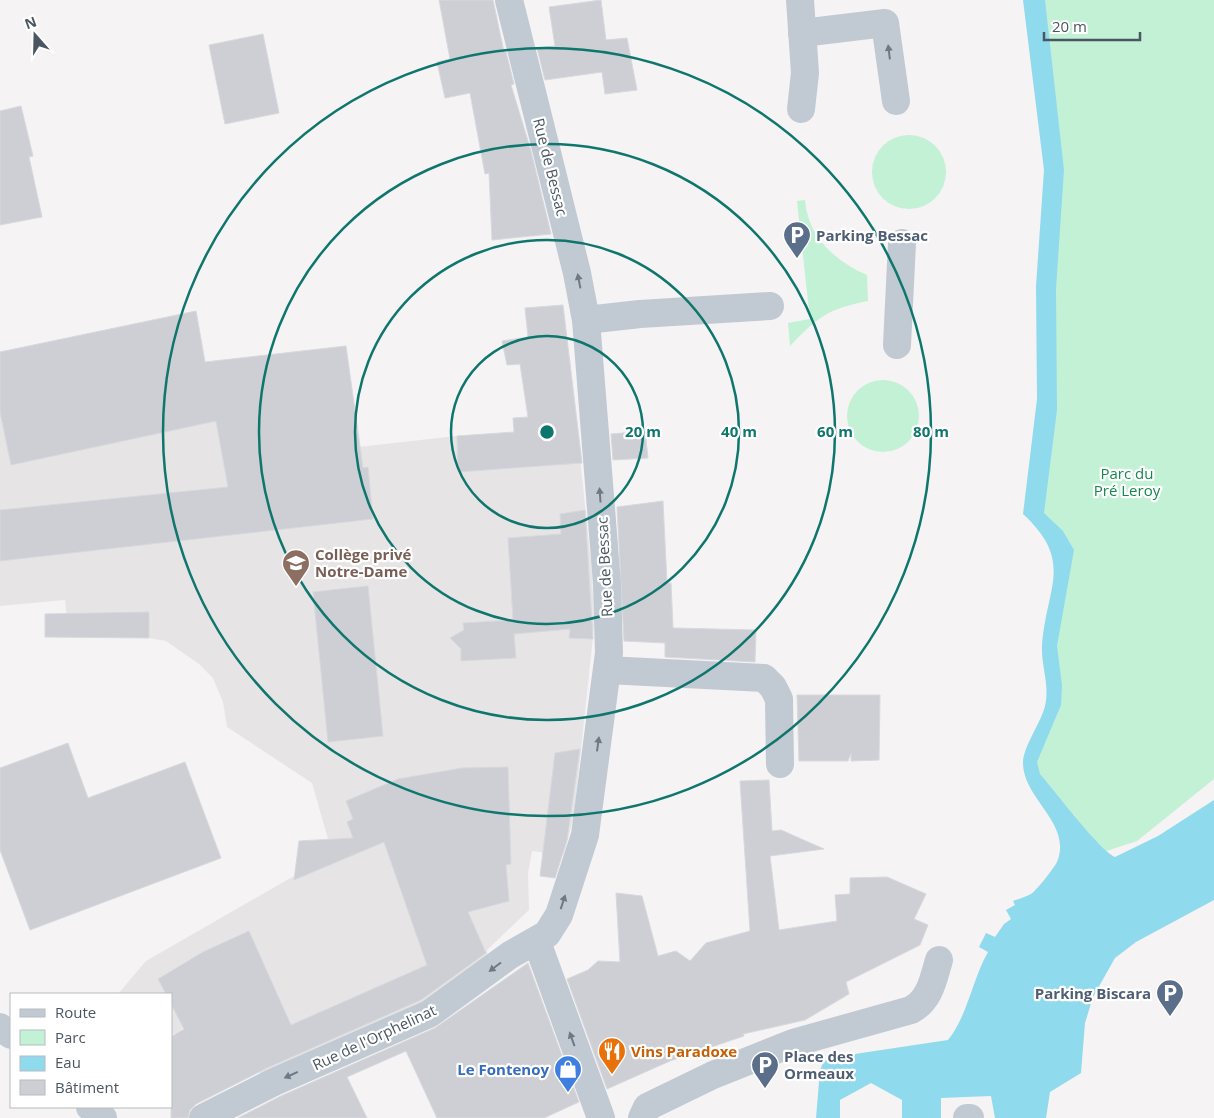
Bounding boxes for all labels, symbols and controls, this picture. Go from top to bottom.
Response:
north arrow [10,10,60,60]
scale bar [1044,10,1140,42]
text: N [22,11,39,33]
text: 20 m [1052,16,1087,36]
one-way arrow [885,44,893,60]
street label: Rue de Bessac [529,116,573,218]
parking icon: Parking Bessac [782,220,812,259]
place label: Parking Bessac [816,225,928,245]
one-way arrow [574,273,582,289]
text: 20 m [625,421,661,441]
text: 40 m [721,421,757,441]
text: 60 m [817,421,853,441]
text: 80 m [913,421,949,441]
centre of rings [538,423,556,441]
park label: Parc du Pré Leroy [1094,463,1161,500]
one-way arrow [595,487,603,503]
street label: Rue de Bessac [591,516,617,618]
place label: Collège privé Notre-Dame [315,544,412,581]
school or university icon: Collège privé Notre-Dame [281,548,311,587]
one-way arrow [594,736,602,752]
one-way arrow [560,895,567,910]
one-way arrow [488,962,502,972]
parking icon: Parking Biscara [1155,978,1185,1017]
place label: Parking Biscara [1035,983,1151,1003]
legend [10,993,172,1108]
street label: Rue de l'Orphelinat [309,1000,439,1074]
text: Route [55,1002,96,1022]
text: Parc [55,1027,86,1047]
one-way arrow [568,1032,575,1047]
restaurant icon: Vins Paradoxe [597,1036,627,1075]
place label: Vins Paradoxe [631,1041,737,1061]
place label: Place des Ormeaux [784,1046,854,1083]
parking icon: Place des Ormeaux [750,1050,780,1089]
text: Eau [55,1052,81,1072]
shop icon: Le Fontenoy [553,1054,583,1093]
place label: Le Fontenoy [457,1059,549,1079]
one-way arrow [284,1071,298,1079]
text: Bâtiment [55,1077,119,1097]

